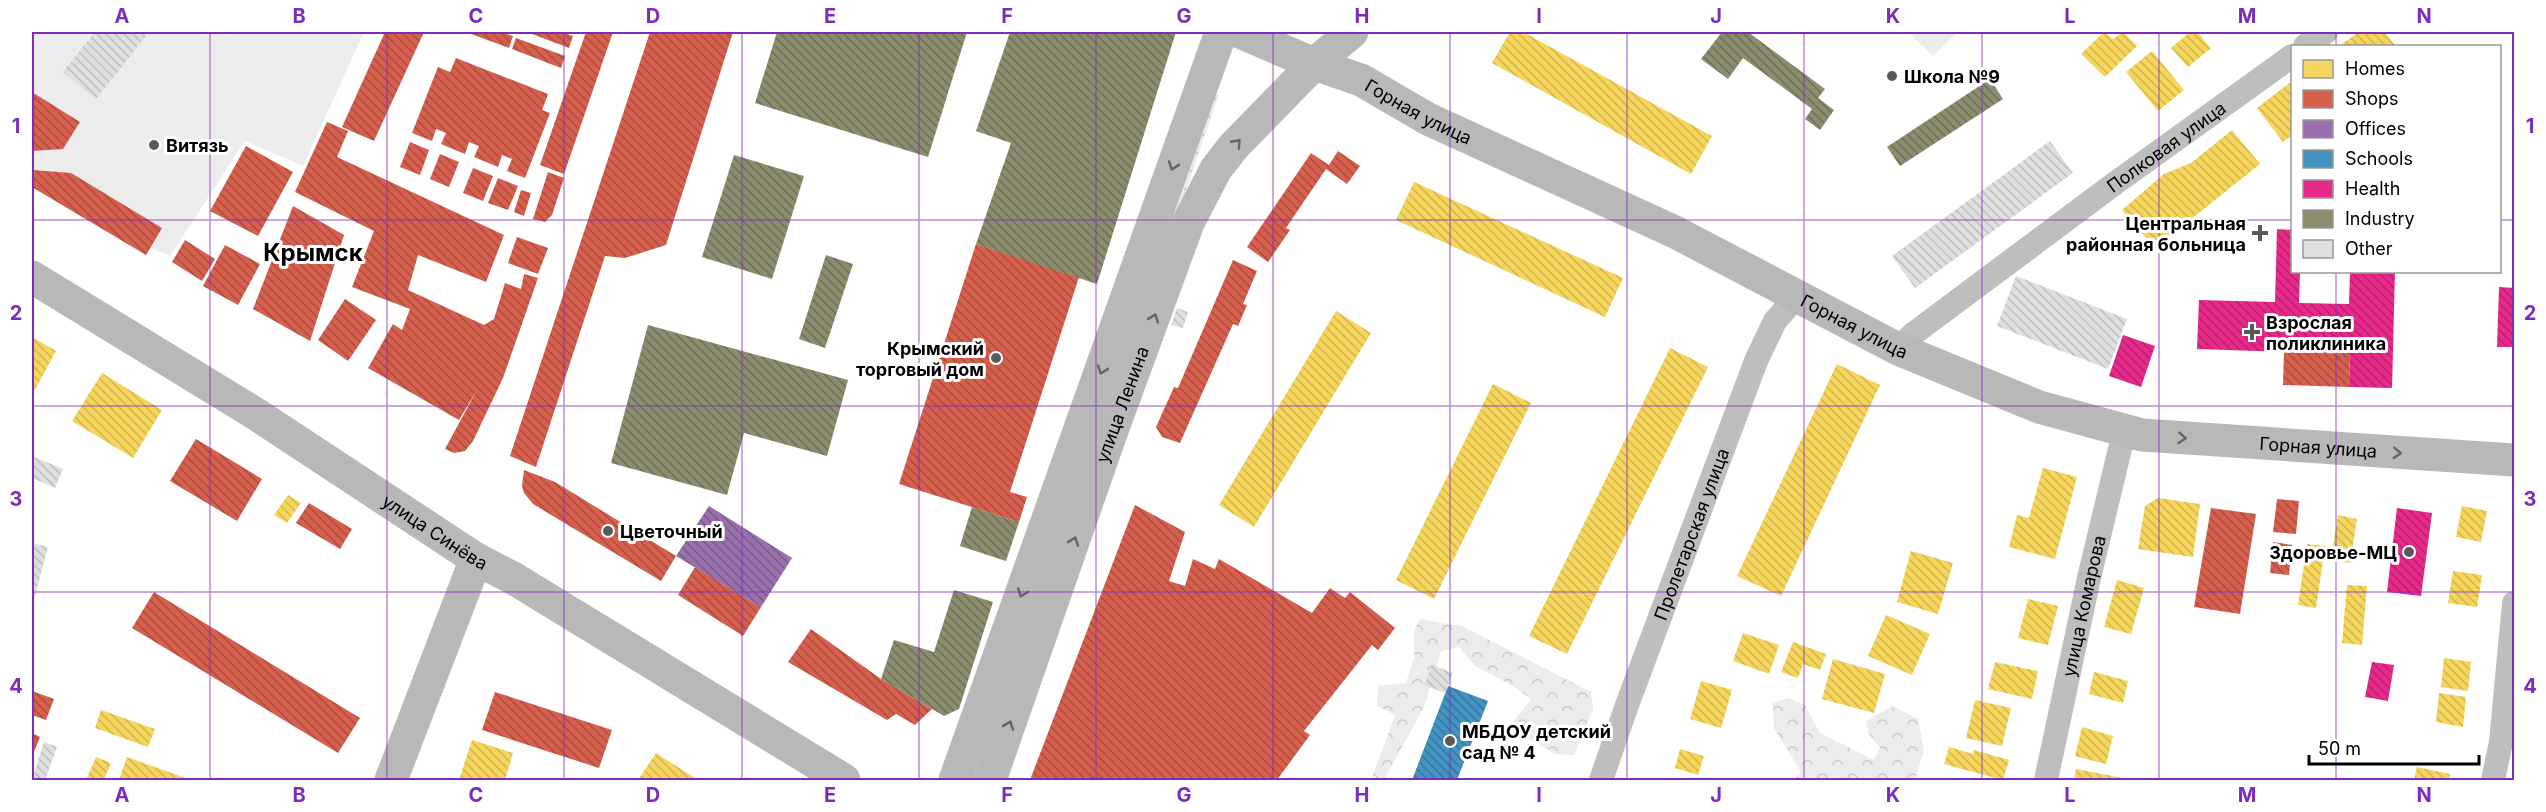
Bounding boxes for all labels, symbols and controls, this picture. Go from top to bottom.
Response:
text: A [115,4,130,28]
text: B [292,4,306,28]
text: C [469,4,483,28]
text: D [646,4,660,28]
text: E [824,4,836,28]
text: F [1001,4,1013,28]
text: G [1176,4,1192,28]
text: H [1355,4,1369,28]
text: I [1536,4,1542,28]
text: J [1710,4,1722,28]
text: K [1886,4,1900,28]
text: L [2064,4,2076,28]
text: M [2238,4,2256,28]
text: N [2416,4,2432,28]
legend [2291,45,2501,273]
text: Homes [2345,58,2405,79]
place label: Школа №9 [1904,66,2000,87]
marker: Школа №9 [1885,69,1899,83]
street label: Горная улица [1362,74,1475,148]
text: Shops [2345,88,2399,109]
street label: Полковая улица [2102,97,2229,196]
text: 1 [12,114,20,138]
text: 1 [2526,114,2534,138]
text: Offices [2345,118,2406,139]
place label: Витязь [166,135,229,156]
marker: Витязь [147,138,161,152]
one-way arrow [1230,139,1241,150]
text: Schools [2345,148,2413,169]
one-way arrow [1168,160,1181,171]
text: Health [2345,178,2400,199]
text: Industry [2345,208,2415,229]
place label: Центральная районная больница [2066,213,2246,255]
marker: Центральная районная больница [2251,224,2269,242]
district label: Крымск [263,238,363,267]
text: Other [2345,238,2393,259]
street label: Горная улица [1797,289,1911,362]
text: 2 [10,301,22,325]
text: 2 [2524,301,2536,325]
place label: Взрослая поликлиника [2266,312,2386,354]
one-way arrow [1146,313,1159,324]
marker: Взрослая поликлиника [2243,323,2261,341]
place label: Крымский торговый дом [856,338,984,380]
street label: улица Ленина [1091,343,1152,465]
marker: Крымский торговый дом [989,351,1003,365]
one-way arrow [1097,364,1109,375]
one-way arrow [2177,432,2186,445]
street label: Горная улица [2259,432,2378,461]
street label: Пролетарская улица [1649,445,1733,623]
one-way arrow [2393,446,2402,459]
text: 3 [10,487,22,511]
text: 3 [2524,487,2536,511]
street label: улица Синёва [379,490,491,574]
place label: Цветочный [620,521,723,542]
marker: Цветочный [601,524,615,538]
street label: улица Комарова [2058,533,2109,679]
one-way arrow [1066,536,1079,547]
place label: Здоровье-МЦ [2269,542,2397,563]
marker: Здоровье-МЦ [2402,545,2416,559]
one-way arrow [1017,587,1030,598]
text: 4 [9,674,23,698]
text: 4 [2523,674,2537,698]
one-way arrow [1002,720,1015,731]
place label: МБДОУ детский сад № 4 [1462,721,1611,763]
scale bar [2309,728,2478,766]
marker: МБДОУ детский сад № 4 [1443,734,1457,748]
text: 50 m [2318,738,2361,759]
text: A [115,783,130,807]
text: B [292,783,306,807]
text: C [469,783,483,807]
text: D [646,783,660,807]
text: E [824,783,836,807]
text: F [1001,783,1013,807]
text: G [1176,783,1192,807]
text: H [1355,783,1369,807]
text: I [1536,783,1542,807]
text: J [1710,783,1722,807]
text: K [1886,783,1900,807]
text: L [2064,783,2076,807]
text: M [2238,783,2256,807]
text: N [2416,783,2432,807]

